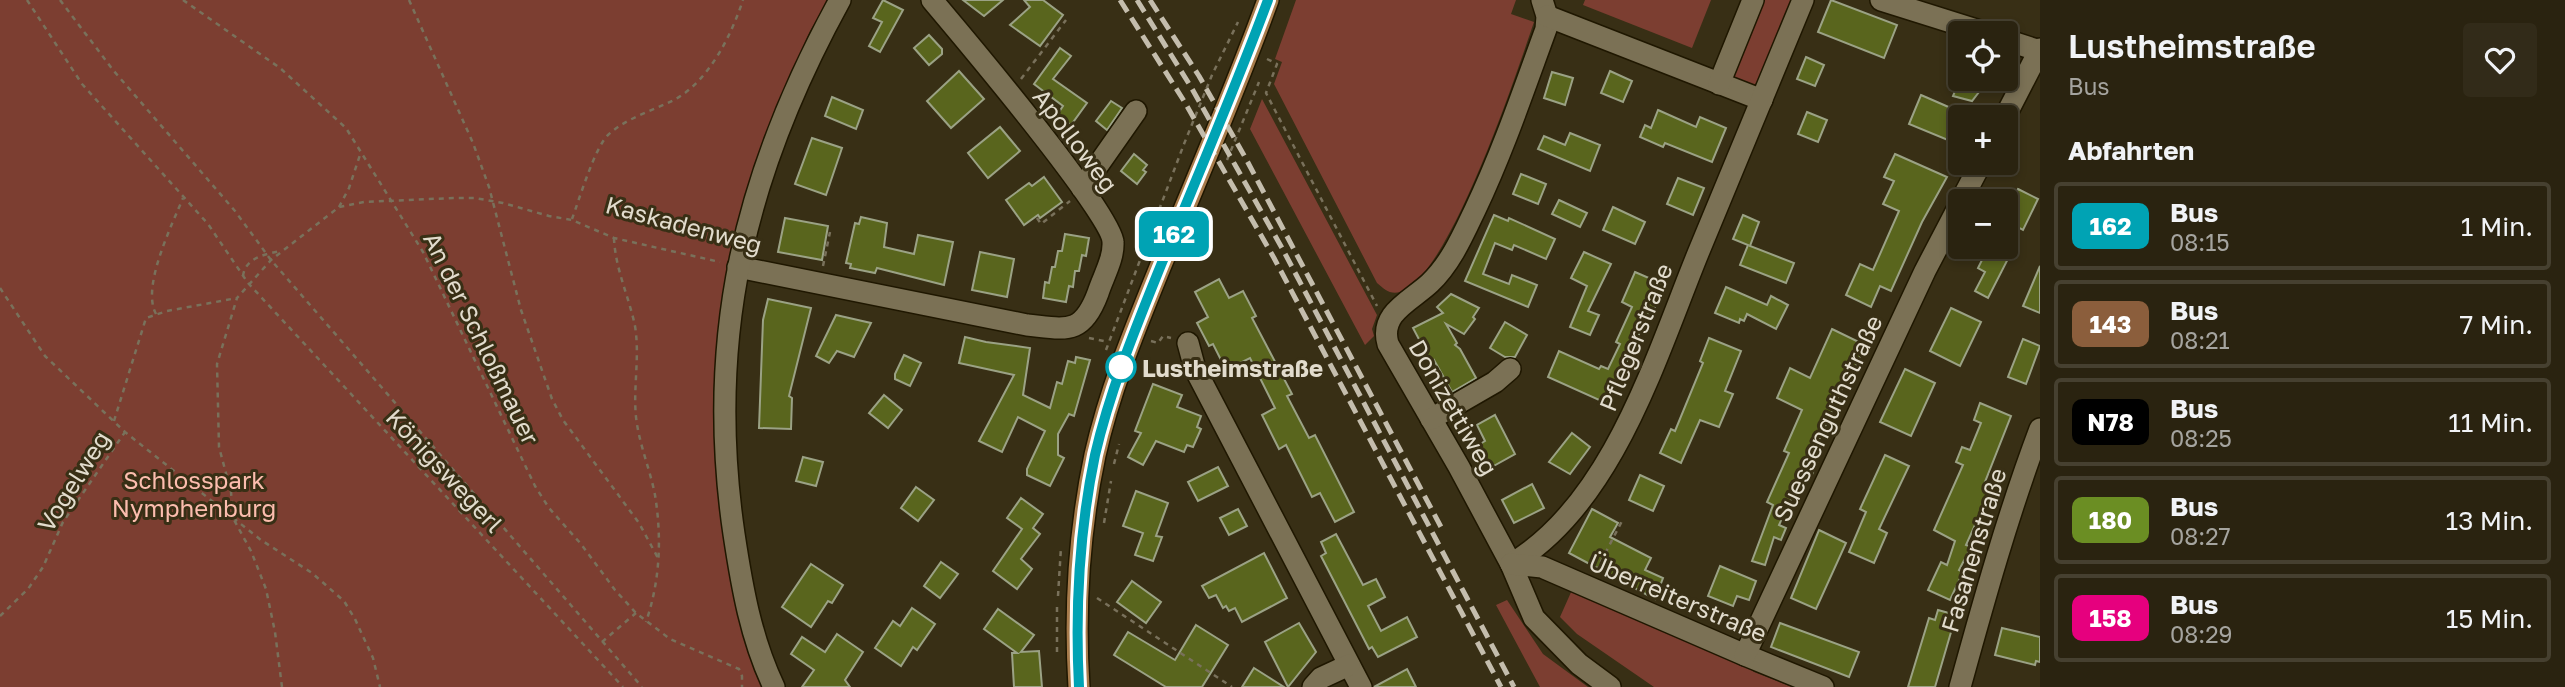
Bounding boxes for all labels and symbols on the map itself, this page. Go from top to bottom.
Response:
street label: Apolloweg [1028,82,1124,198]
street label: Kaskadenweg [603,189,765,259]
line badge: 162 [1134,211,1214,257]
street label: An der Schloßmauer [418,227,546,449]
street label: Pflegerstraße [1592,259,1678,415]
street label: Suessenguthstraße [1766,310,1888,526]
street label: Donizettiweg [1403,334,1505,480]
marker: Lustheimstraße [1106,352,1136,382]
place label: Lustheimstraße [1142,353,1323,382]
street label: Königswegerl [381,402,509,538]
street label: Vogelweg [31,425,115,537]
park label: Schlosspark Nymphenburg [112,465,276,522]
street label: Fasanenstraße [1934,465,2012,635]
street label: Überreiterstraße [1585,546,1771,648]

